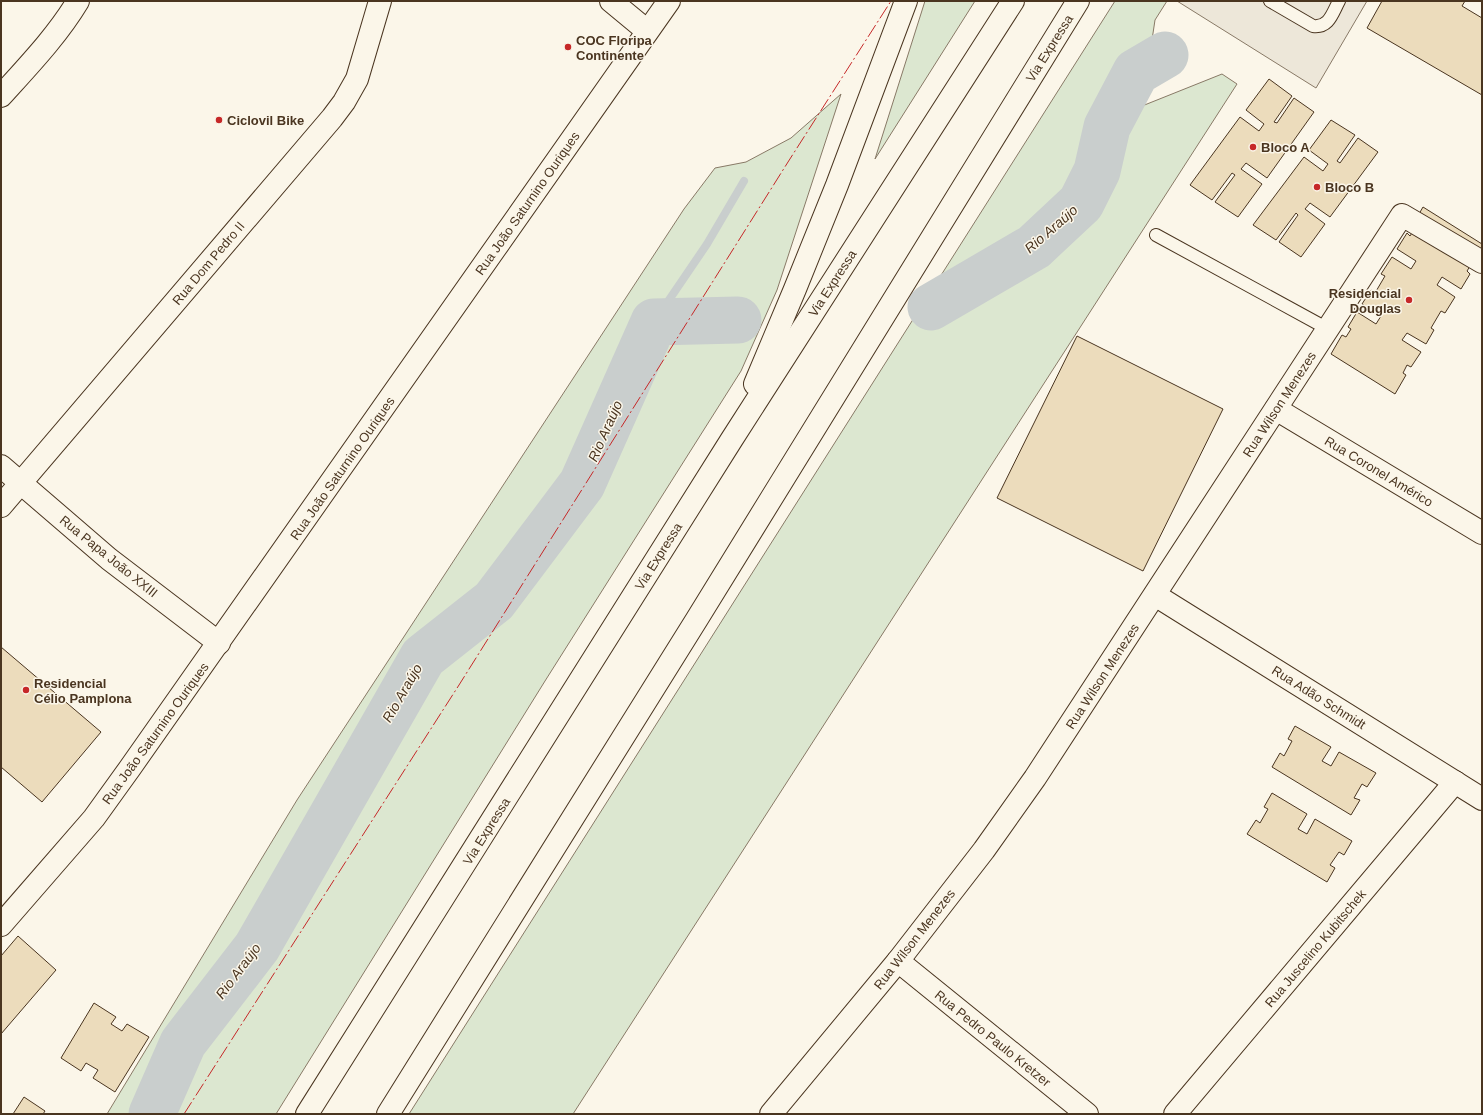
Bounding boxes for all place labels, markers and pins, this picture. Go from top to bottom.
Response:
place label: COC Floripa Continente [576,33,653,63]
marker: COC Floripa Continente [563,42,573,52]
place label: Ciclovil Bike [227,113,304,128]
marker: Ciclovil Bike [214,115,224,125]
place label: Bloco A [1261,140,1310,155]
marker: Bloco A [1248,142,1258,152]
place label: Bloco B [1325,180,1374,195]
marker: Bloco B [1312,182,1322,192]
place label: Residencial Douglas [1329,286,1401,316]
marker: Residencial Douglas [1404,295,1414,305]
place label: Residencial Célio Pamplona [34,676,132,706]
marker: Residencial Célio Pamplona [21,685,31,695]

